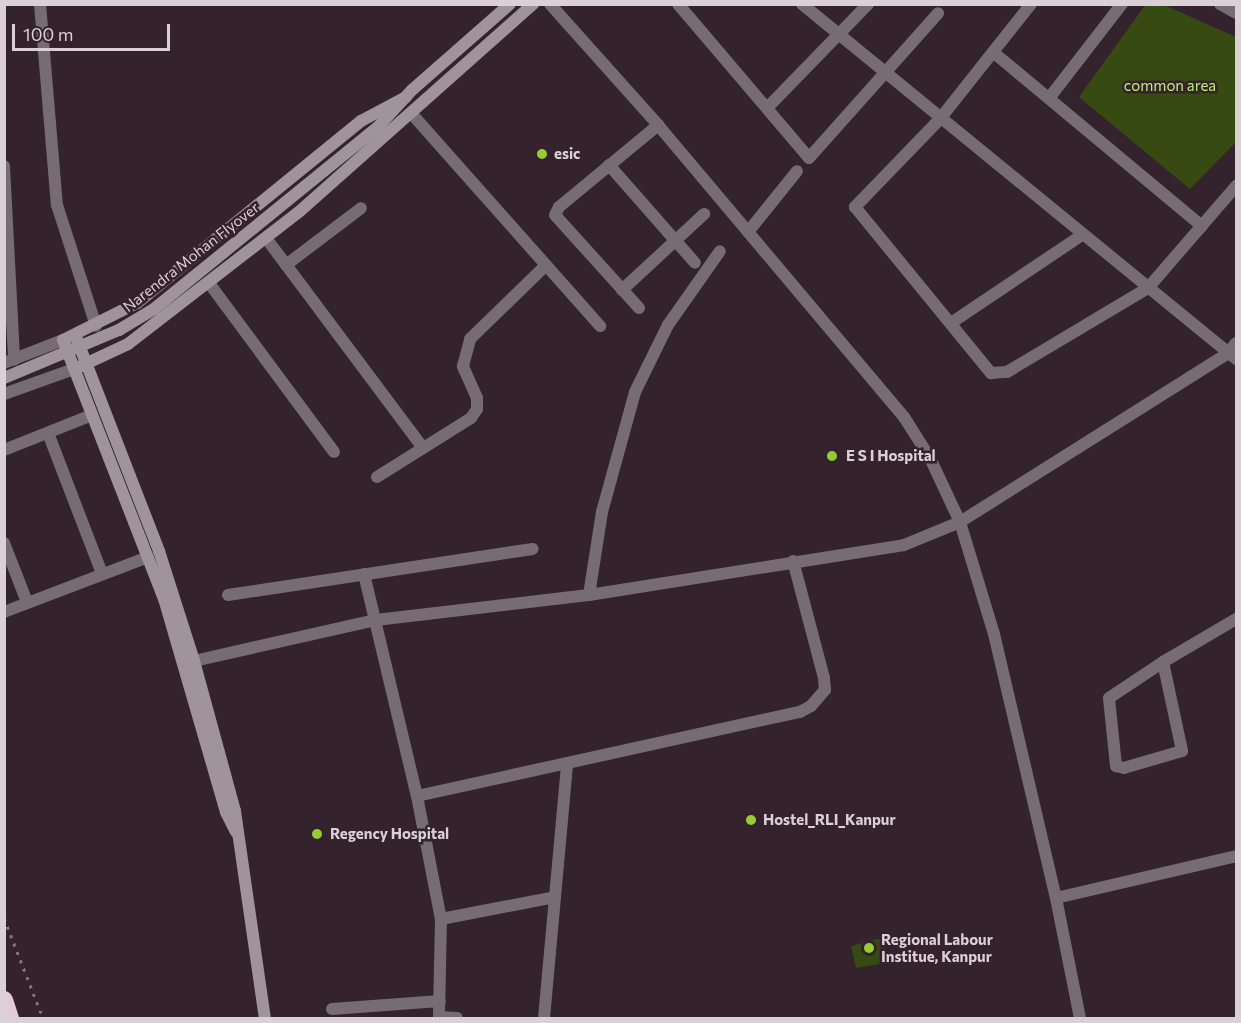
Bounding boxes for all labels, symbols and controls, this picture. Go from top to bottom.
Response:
scale bar [15,12,172,50]
text: 100 m [23,23,73,45]
park label: common area [1124,77,1216,95]
place label: esic [554,145,580,163]
marker: esic [535,147,549,161]
street label: Narendra Mohan Flyover [119,198,263,316]
marker: E S I Hospital [823,447,841,465]
place label: E S I Hospital [846,447,936,465]
place label: Hostel_RLI_Kanpur [763,811,896,829]
marker: Hostel_RLI_Kanpur [744,813,758,827]
marker: Regency Hospital [308,825,326,843]
place label: Regency Hospital [330,825,449,843]
place label: Regional Labour Institue, Kanpur [881,930,993,965]
marker: Regional Labour Institue, Kanpur [862,941,876,955]

